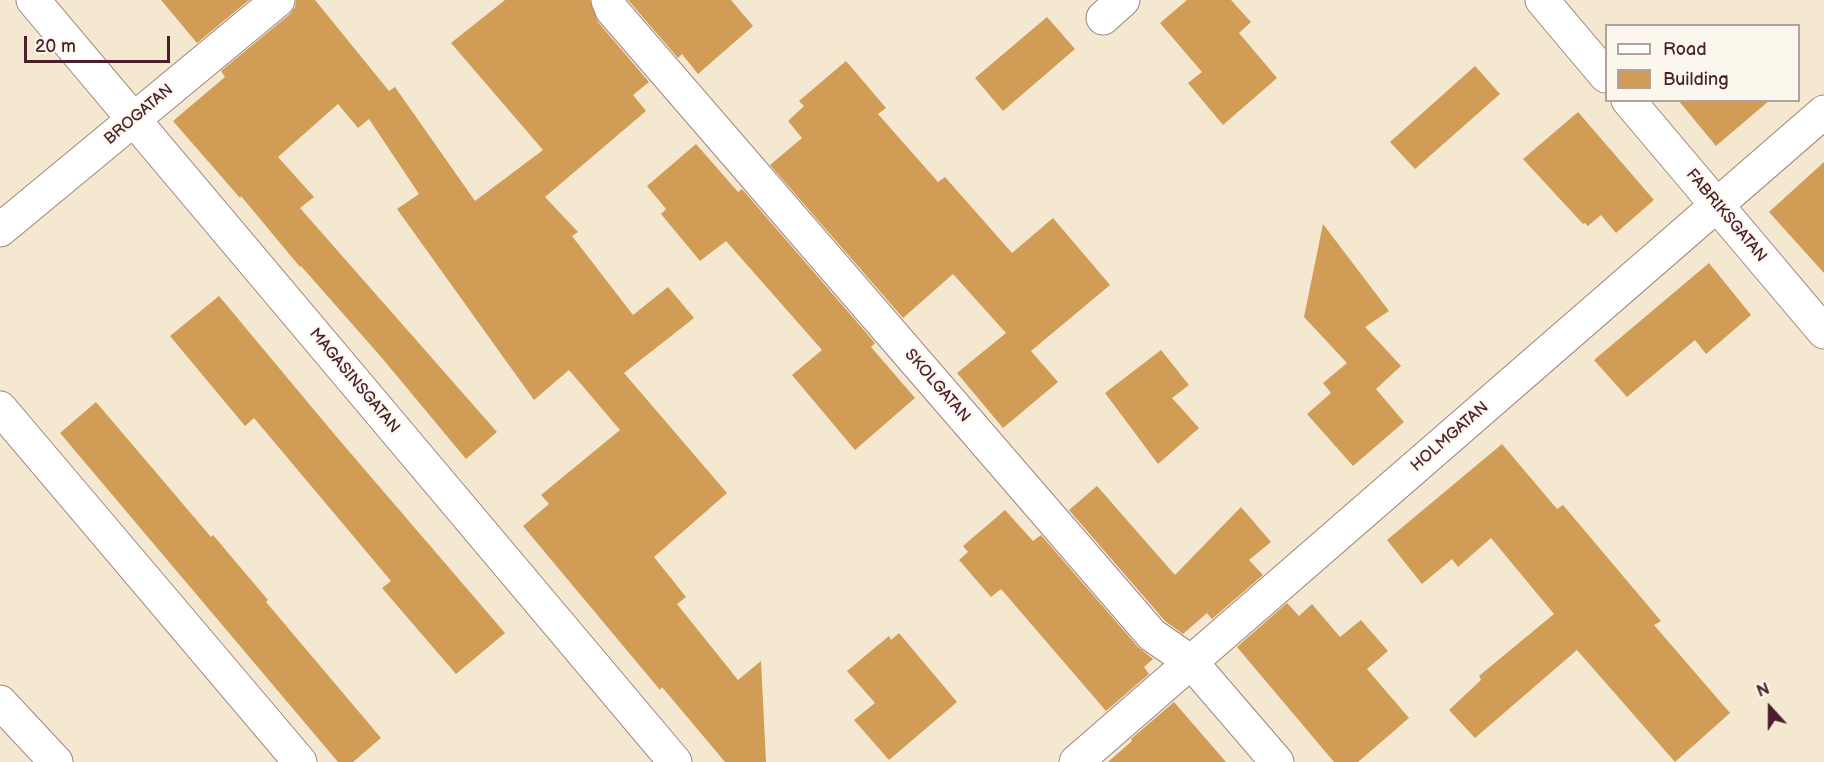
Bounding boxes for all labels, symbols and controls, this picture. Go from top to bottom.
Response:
scale bar [27,24,172,62]
legend [1605,24,1800,102]
text: 20 m [35,36,76,57]
text: Road [1663,39,1707,60]
text: Building [1663,69,1729,90]
street label: BROGATAN [101,81,177,149]
street label: FABRIKSGATAN [1682,166,1770,266]
street label: MAGASINSGATAN [305,325,403,437]
street label: SKOLGATAN [900,346,974,426]
street label: HOLMGATAN [1407,398,1493,476]
north arrow [1740,678,1800,738]
text: N [1754,680,1772,702]

